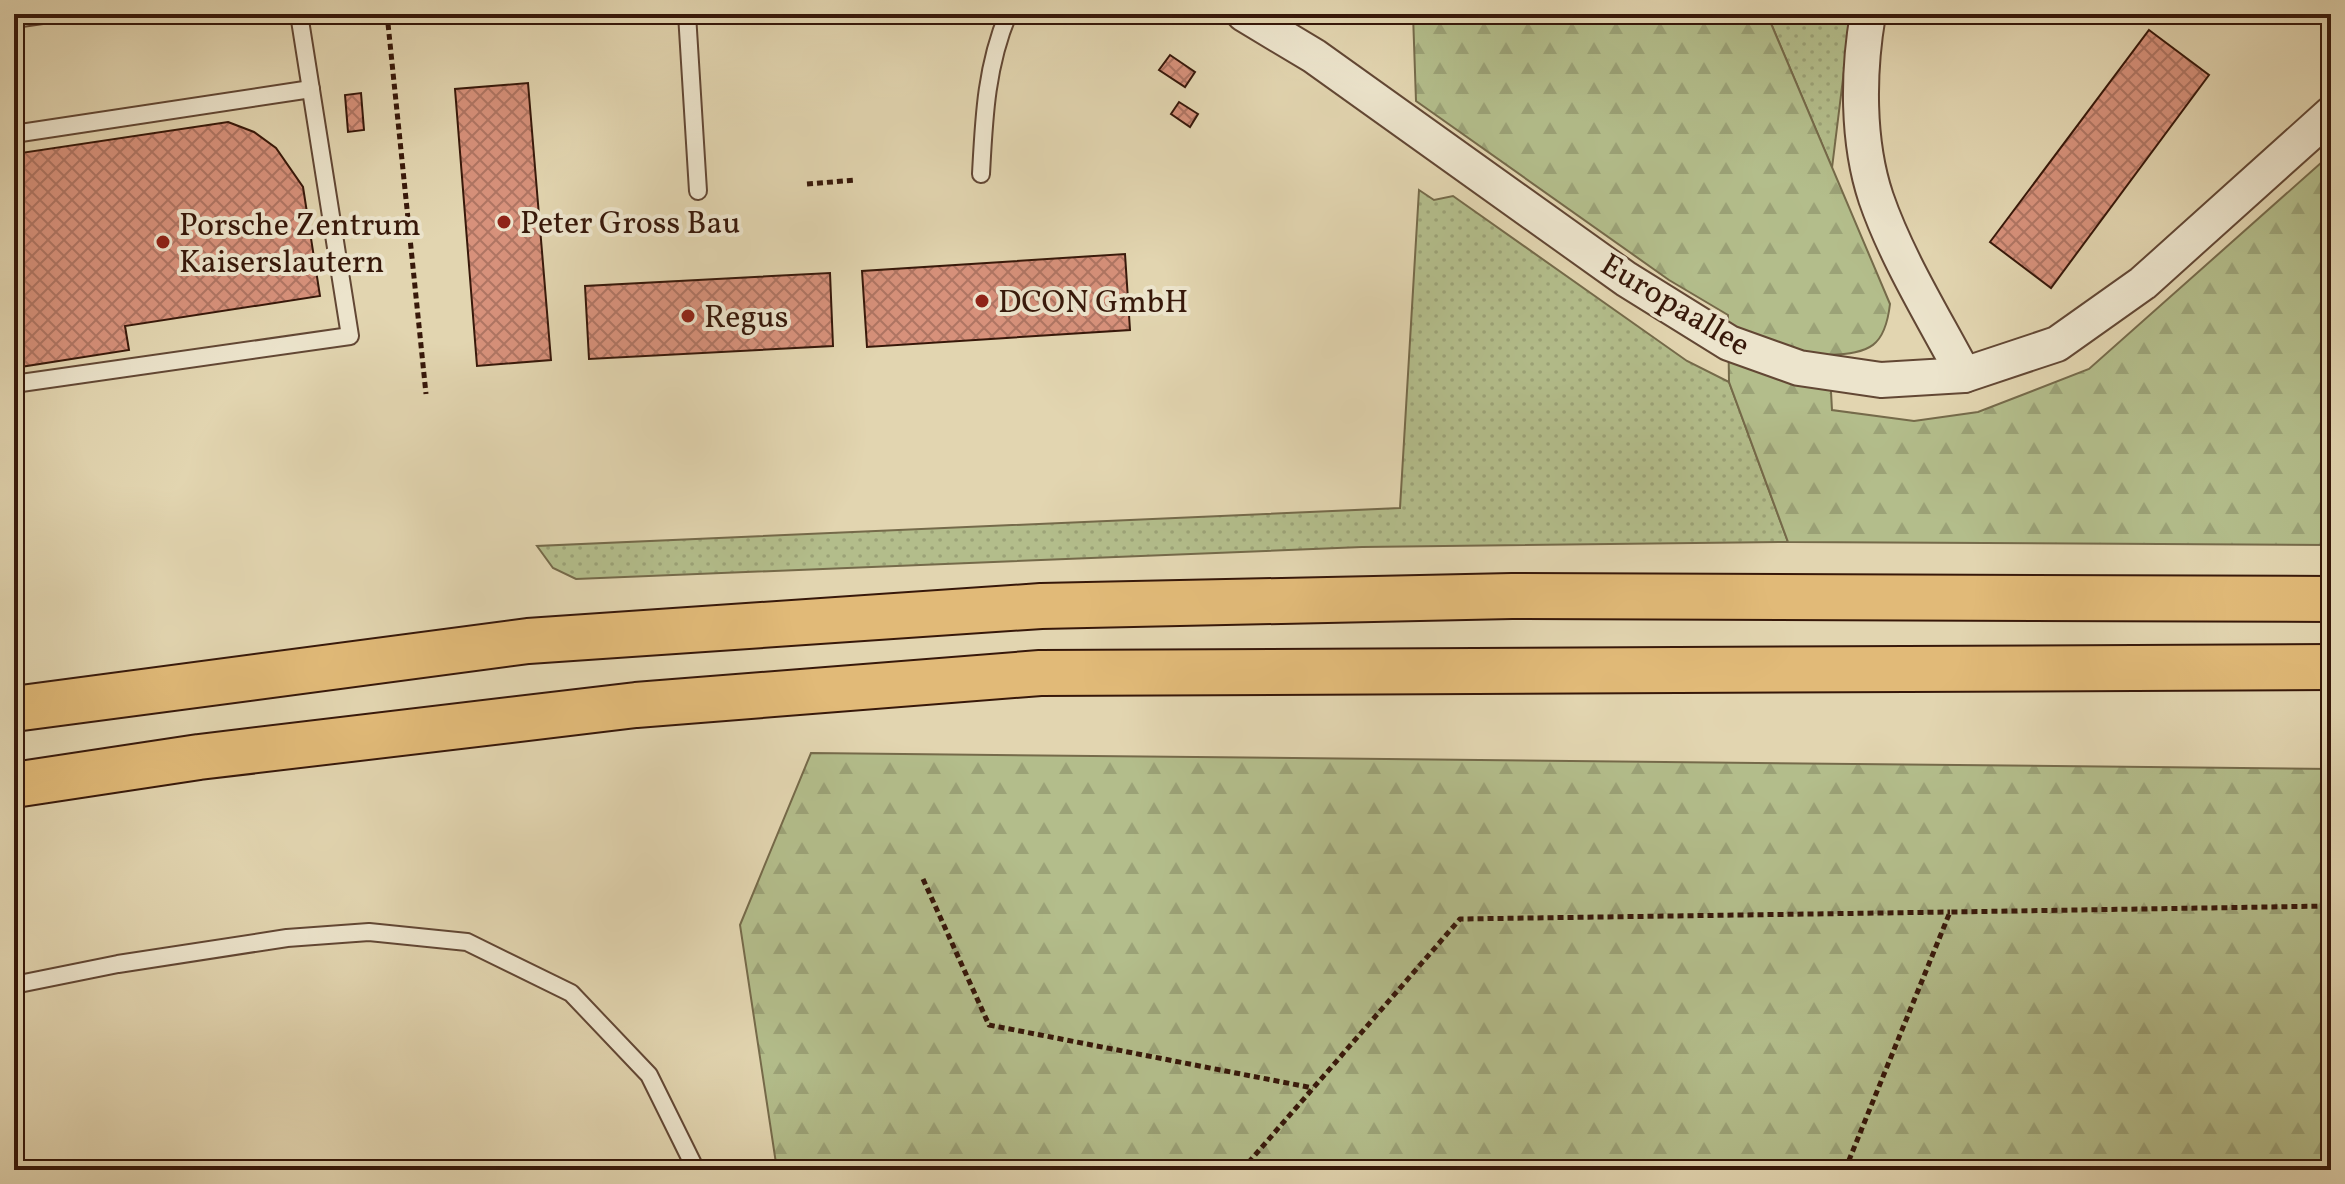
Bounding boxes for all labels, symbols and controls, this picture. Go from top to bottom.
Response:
place label: Peter Gross Bau [520,203,741,247]
place label: Porsche Zentrum Kaiserslautern [179,205,421,286]
marker: Peter Gross Bau [495,213,513,231]
marker: Porsche Zentrum Kaiserslautern [154,233,172,251]
street label: Europaallee [1591,245,1758,369]
place label: DCON GmbH [998,282,1188,326]
marker: DCON GmbH [973,292,991,310]
place label: Regus [704,297,789,341]
marker: Regus [679,307,697,325]

